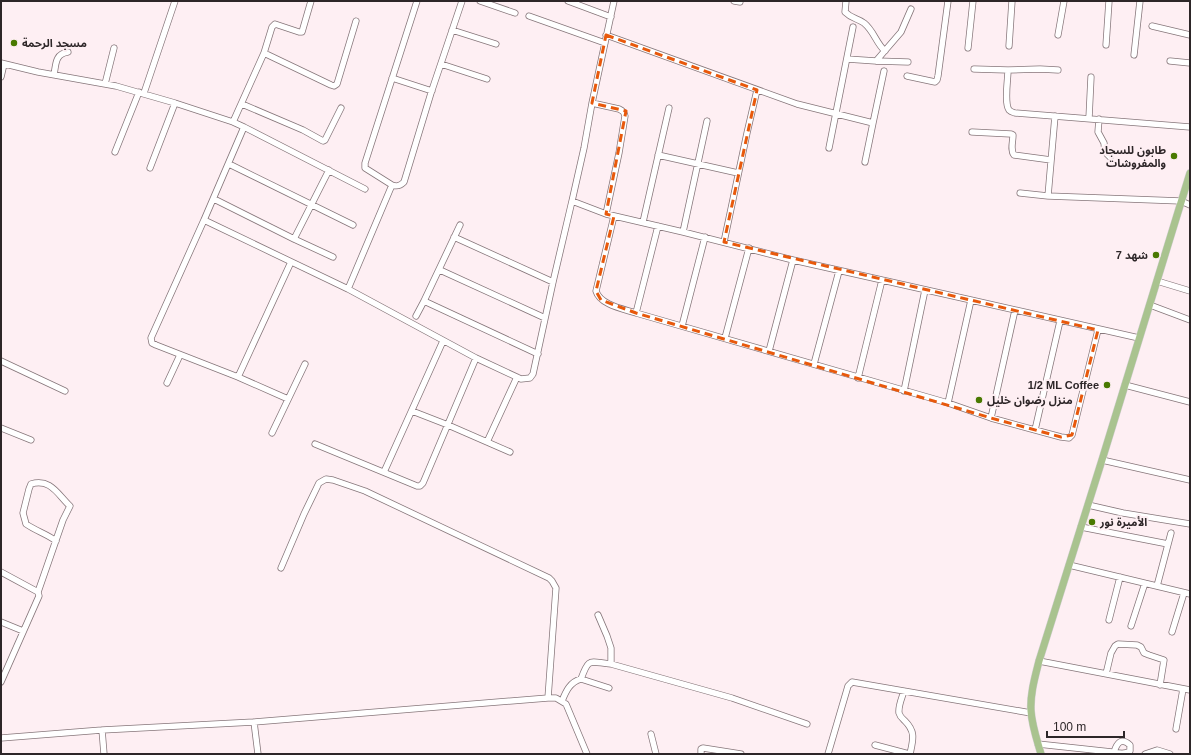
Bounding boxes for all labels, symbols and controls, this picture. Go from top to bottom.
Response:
place label: مسجد الرحمة [22,37,87,50]
marker: مسجد الرحمة [9,38,19,48]
place label: طابون للسجاد والمفروشات [1099,144,1166,170]
marker: طابون للسجاد والمفروشات [1169,151,1179,161]
place label: شهد 7 [1116,249,1148,262]
marker: شهد 7 [1151,250,1161,260]
place label: 1/2 ML Coffee [1028,379,1099,391]
marker: 1/2 ML Coffee [1102,380,1112,390]
place label: منزل رضوان خليل [987,394,1073,407]
marker: منزل رضوان خليل [974,395,984,405]
place label: الأميرة نور [1099,516,1147,529]
marker: الأميرة نور [1087,517,1097,527]
scale bar [1047,713,1124,739]
text: 100 m [1053,720,1086,734]

